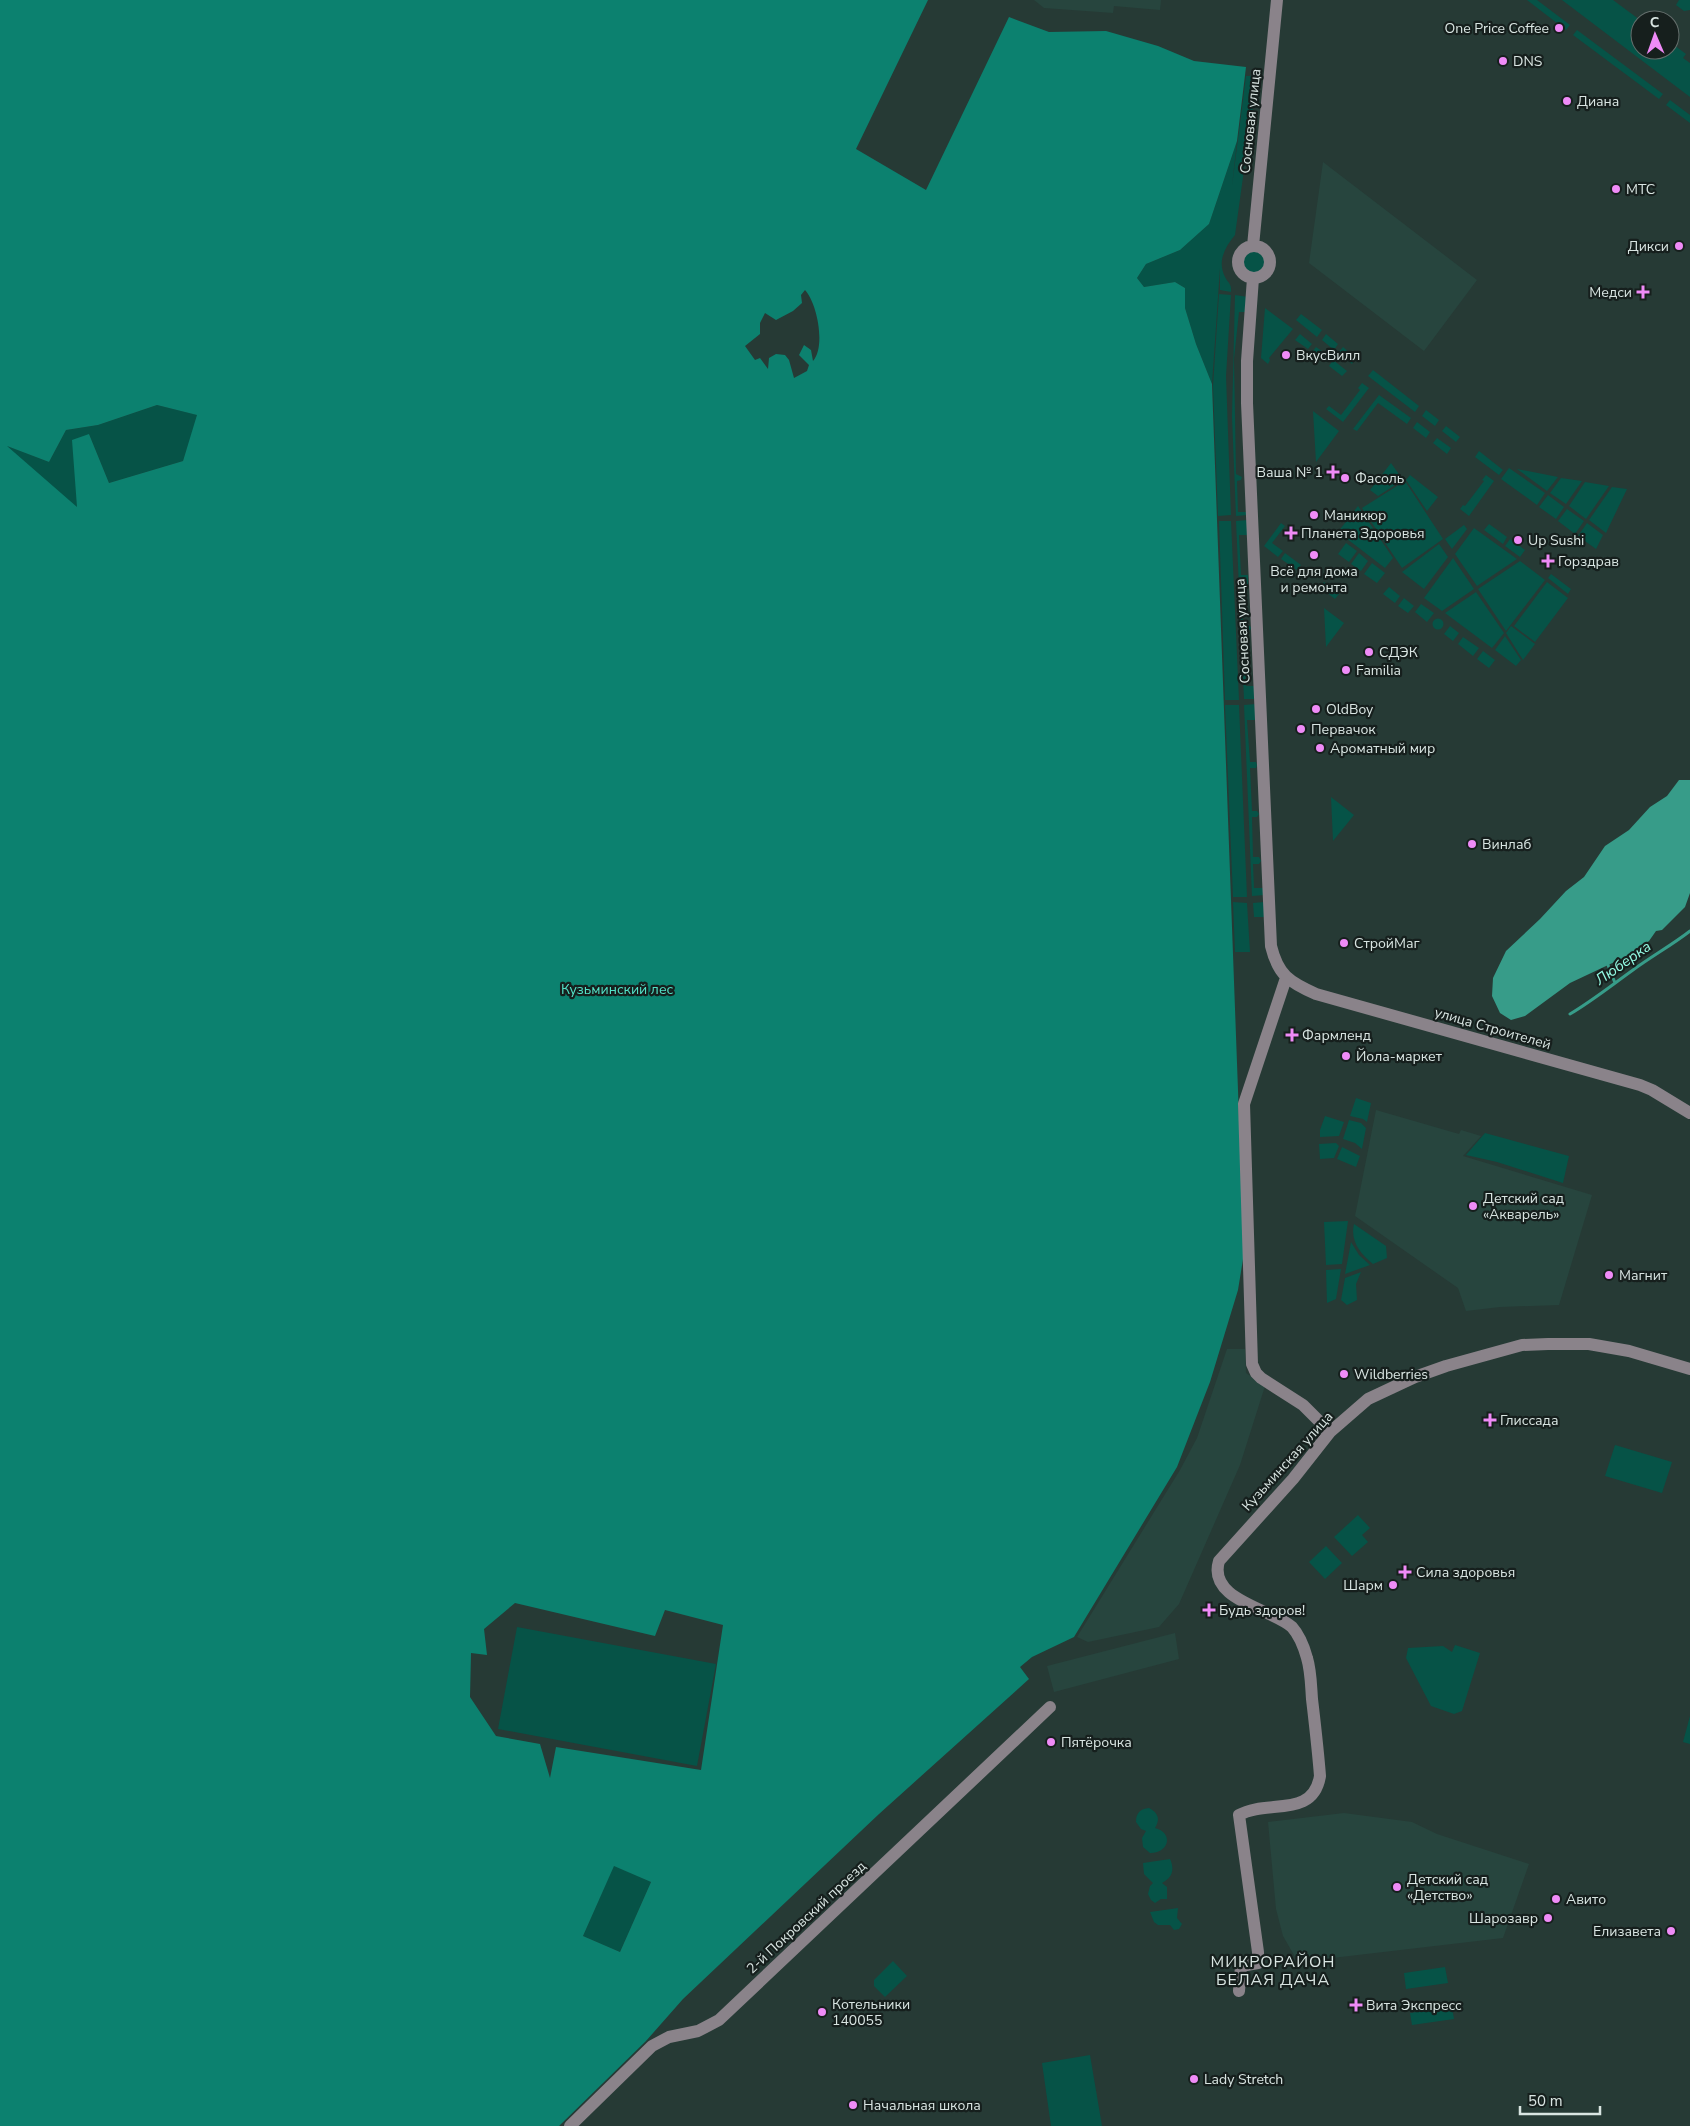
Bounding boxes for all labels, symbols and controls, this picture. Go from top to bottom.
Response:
north arrow [1630,10,1680,60]
text: С [1649,13,1660,32]
place label: One Price Coffee [1444,19,1549,38]
marker: One Price Coffee [1553,22,1565,34]
place label: DNS [1513,52,1543,71]
marker: DNS [1497,55,1509,67]
street label: Сосновая улица [1236,68,1265,174]
place label: Диана [1577,92,1619,111]
marker: Диана [1561,95,1573,107]
place label: МТС [1626,180,1655,199]
marker: МТС [1610,183,1622,195]
place label: Дикси [1628,237,1669,256]
marker: Дикси [1673,240,1685,252]
place label: Медси [1589,283,1632,302]
marker: Медси [1636,285,1650,299]
place label: ВкусВилл [1296,346,1360,365]
marker: ВкусВилл [1280,349,1292,361]
place label: Ваша № 1 [1257,463,1323,482]
marker: Ваша № 1 [1327,466,1339,478]
place label: Фасоль [1355,469,1404,488]
marker: Фасоль [1339,472,1351,484]
place label: Маникюр [1324,506,1386,525]
marker: Маникюр [1308,509,1320,521]
place label: Планета Здоровья [1301,524,1425,543]
marker: Планета Здоровья [1285,527,1297,539]
place label: Up Sushi [1528,531,1584,550]
marker: Up Sushi [1512,534,1524,546]
marker: Всё для дома и ремонта [1308,549,1320,561]
place label: Горздрав [1558,552,1619,571]
marker: Горздрав [1542,555,1554,567]
place label: Всё для дома и ремонта [1270,562,1358,597]
street label: Сосновая улица [1230,578,1255,684]
place label: СДЭК [1379,643,1418,662]
marker: СДЭК [1363,646,1375,658]
place label: Familia [1356,661,1401,680]
marker: Familia [1340,664,1352,676]
place label: OldBoy [1326,700,1374,719]
marker: OldBoy [1310,703,1322,715]
place label: Первачок [1311,720,1376,739]
marker: Первачок [1295,723,1307,735]
place label: Ароматный мир [1330,739,1435,758]
marker: Ароматный мир [1314,742,1326,754]
place label: Винлаб [1482,835,1531,854]
marker: Винлаб [1466,838,1478,850]
place label: СтройМаг [1354,934,1420,953]
water label: Люберка [1590,936,1655,990]
marker: СтройМаг [1338,937,1350,949]
park label: Кузьминский лес [561,980,673,999]
street label: улица Строителей [1432,1003,1553,1054]
place label: Фармленд [1302,1026,1371,1045]
marker: Фармленд [1286,1029,1298,1041]
place label: Йола-маркет [1356,1047,1443,1066]
marker: Йола-маркет [1340,1050,1352,1062]
place label: Детский сад «Акварель» [1483,1189,1564,1224]
marker: Детский сад «Акварель» [1467,1200,1479,1212]
place label: Магнит [1619,1266,1668,1285]
marker: Магнит [1603,1269,1615,1281]
place label: Wildberries [1354,1365,1428,1384]
marker: Wildberries [1338,1368,1350,1380]
street label: Кузьминская улица [1238,1407,1337,1515]
place label: Глиссада [1500,1411,1558,1430]
marker: Глиссада [1484,1414,1496,1426]
place label: Сила здоровья [1416,1563,1515,1582]
marker: Сила здоровья [1398,1565,1412,1579]
place label: Шарм [1343,1576,1383,1595]
marker: Шарм [1387,1579,1399,1591]
place label: Будь здоров! [1219,1601,1305,1620]
marker: Будь здоров! [1203,1604,1215,1616]
place label: Пятёрочка [1061,1733,1132,1752]
marker: Пятёрочка [1045,1736,1057,1748]
street label: 2-й Покровский проезд [742,1857,870,1978]
place label: Детский сад «Детство» [1407,1870,1488,1905]
marker: Детский сад «Детство» [1391,1881,1403,1893]
place label: Авито [1566,1890,1606,1909]
marker: Авито [1550,1893,1562,1905]
place label: Шарозавр [1469,1909,1538,1928]
marker: Шарозавр [1542,1912,1554,1924]
place label: Елизавета [1593,1922,1661,1941]
marker: Елизавета [1665,1925,1677,1937]
district label: МИКРОРАЙОН БЕЛАЯ ДАЧА [1211,1951,1335,1991]
place label: Котельники 140055 [832,1995,910,2030]
place label: Вита Экспресс [1366,1996,1462,2015]
marker: Вита Экспресс [1350,1999,1362,2011]
marker: Котельники 140055 [816,2006,828,2018]
place label: Lady Stretch [1204,2070,1283,2089]
marker: Lady Stretch [1188,2073,1200,2085]
scale bar [1520,2084,1600,2116]
text: 50 m [1528,2091,1563,2111]
place label: Начальная школа [863,2096,981,2115]
marker: Начальная школа [847,2099,859,2111]

